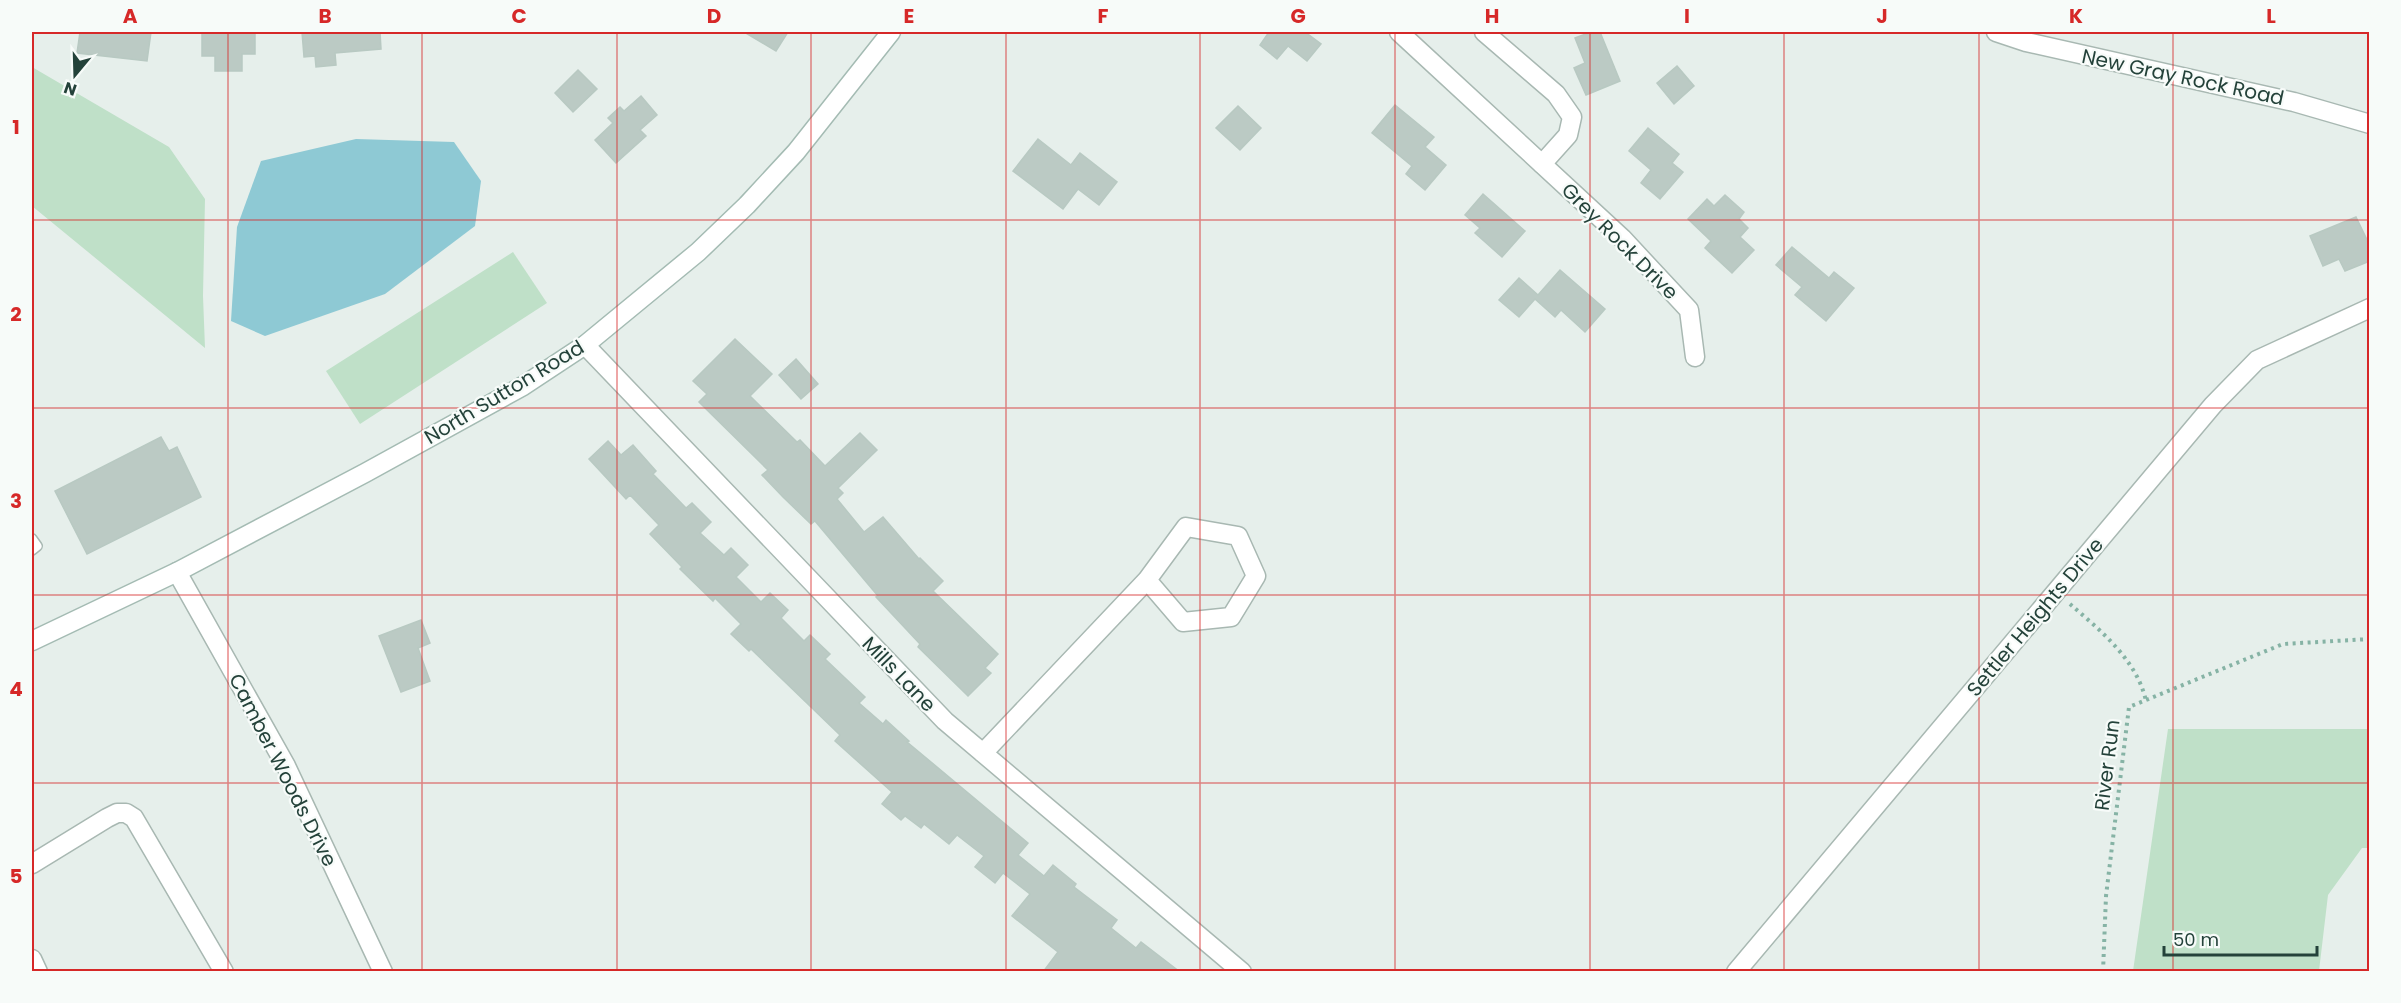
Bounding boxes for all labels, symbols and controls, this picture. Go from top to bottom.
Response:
text: A [123,2,138,30]
text: B [318,2,332,30]
text: C [511,2,527,30]
text: D [707,2,721,30]
text: E [904,2,914,30]
text: F [1098,2,1109,30]
text: G [1290,2,1306,30]
text: H [1485,2,1499,30]
text: I [1684,2,1690,30]
text: J [1876,2,1888,30]
text: K [2069,2,2083,30]
text: L [2266,2,2276,30]
street label: New Gray Rock Road [2079,42,2287,112]
north arrow [45,45,105,105]
text: N [61,76,80,102]
text: 1 [12,113,20,141]
street label: Grey Rock Drive [1555,176,1685,306]
text: 2 [10,300,22,328]
street label: North Sutton Road [419,333,589,451]
text: 3 [10,487,22,515]
street label: Settler Heights Drive [1960,532,2110,702]
street label: Mills Lane [856,630,942,718]
street label: Camber Woods Drive [222,669,344,871]
text: 4 [9,675,23,703]
street label: River Run [2088,718,2126,812]
text: 5 [10,862,23,890]
scale bar [2164,919,2317,957]
text: 50 m [2173,927,2219,952]

